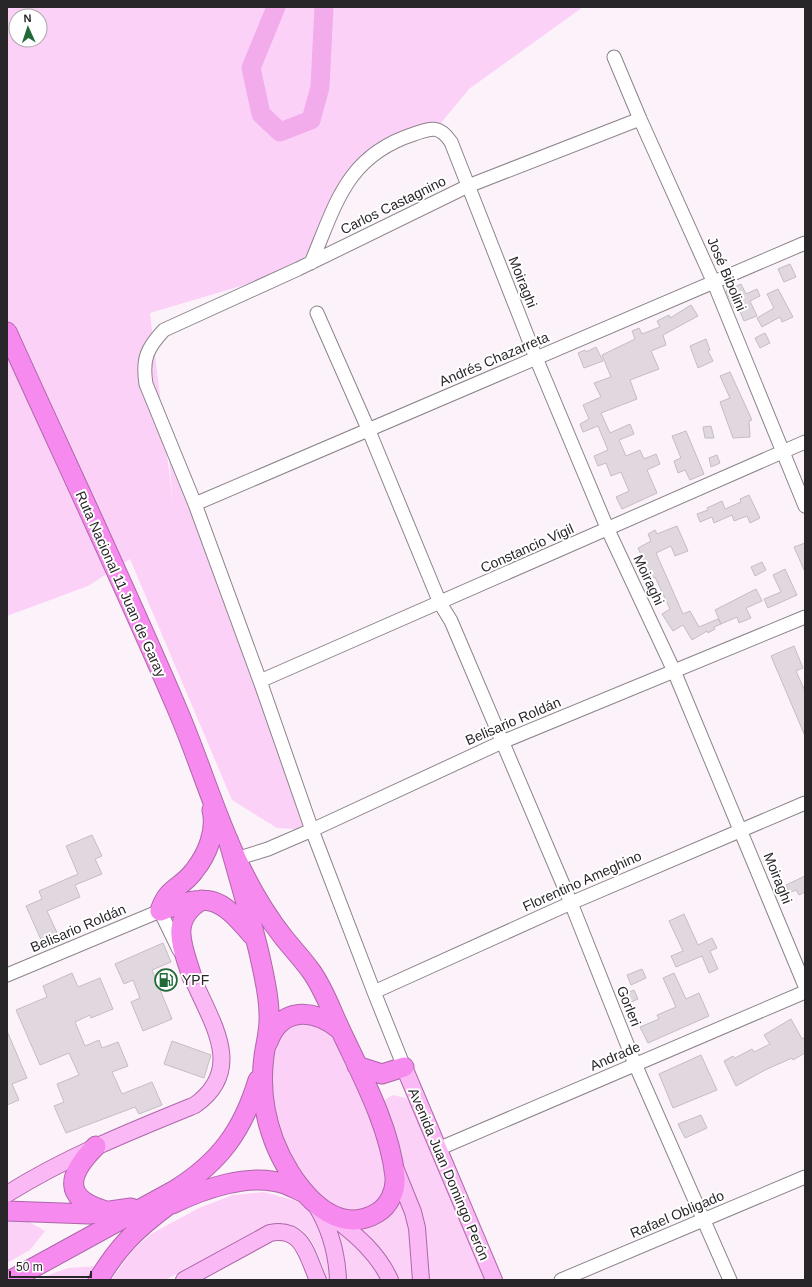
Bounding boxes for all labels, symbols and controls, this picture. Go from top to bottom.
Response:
north arrow [8,8,48,48]
text: N [23,12,32,24]
street label: Carlos Castagnino [338,172,448,237]
street label: José Bibolini [704,235,750,313]
street label: Moiraghi [506,254,540,310]
street label: Andrés Chazarreta [437,329,551,389]
street label: Ruta Nacional 11 Juan de Garay [73,488,169,680]
street label: Constancio Vigil [478,520,576,576]
street label: Moiraghi [630,552,668,608]
street label: Belisario Roldán [463,694,563,748]
street label: Florentino Ameghino [520,847,644,914]
street label: Moiraghi [761,850,795,906]
street label: Belisario Roldán [28,901,128,955]
fuel station icon: YPF [153,967,179,993]
place label: YPF [182,972,209,988]
street label: Gorleri [614,984,644,1028]
street label: Andrade [588,1038,643,1074]
street label: Avenida Juan Domingo Perón [405,1085,493,1263]
street label: Rafael Obligado [628,1187,727,1241]
scale bar [10,1253,91,1279]
text: 50 m [16,1260,43,1274]

